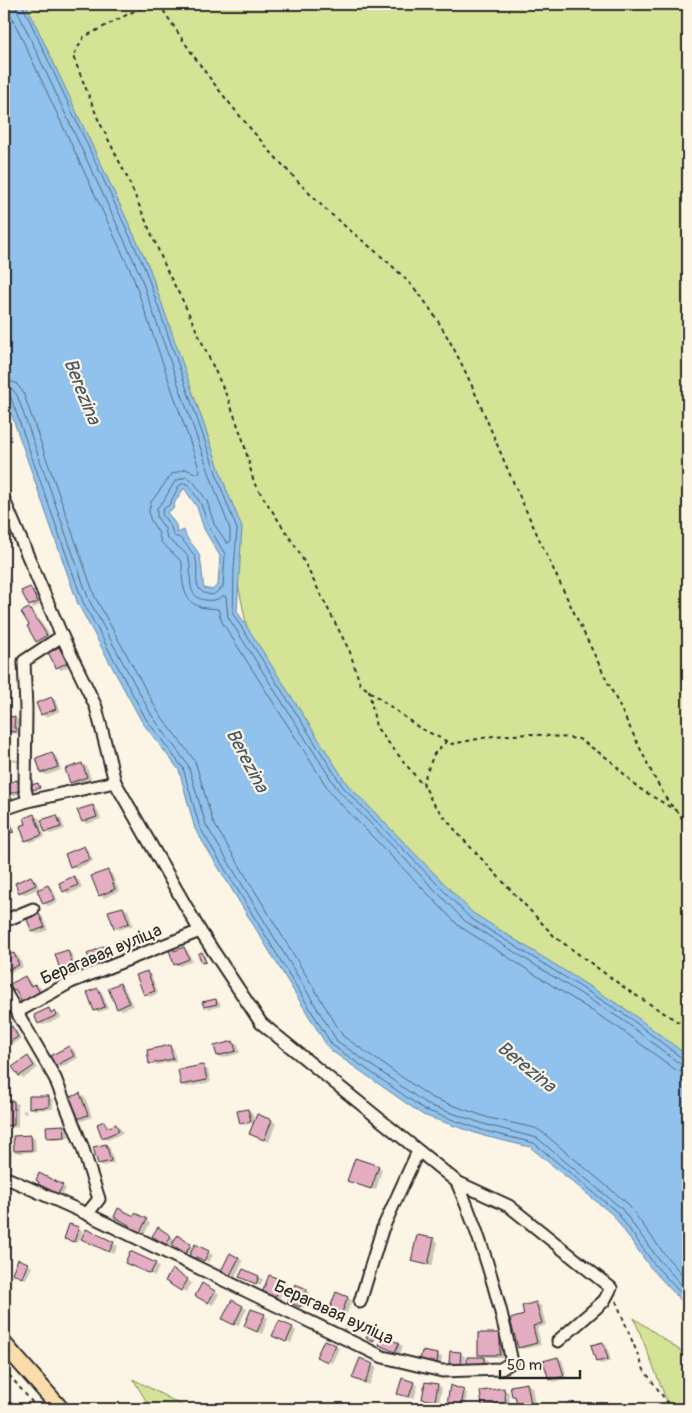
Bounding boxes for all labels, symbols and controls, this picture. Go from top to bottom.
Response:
water label: Berezina [58,355,106,429]
water label: Berezina [220,725,274,797]
street label: Берагавая вуліца [37,919,165,990]
water label: Berezina [492,1036,561,1098]
street label: Берагавая вуліца [270,1275,397,1350]
scale bar [500,1348,580,1380]
text: 50 m [507,1356,542,1375]

